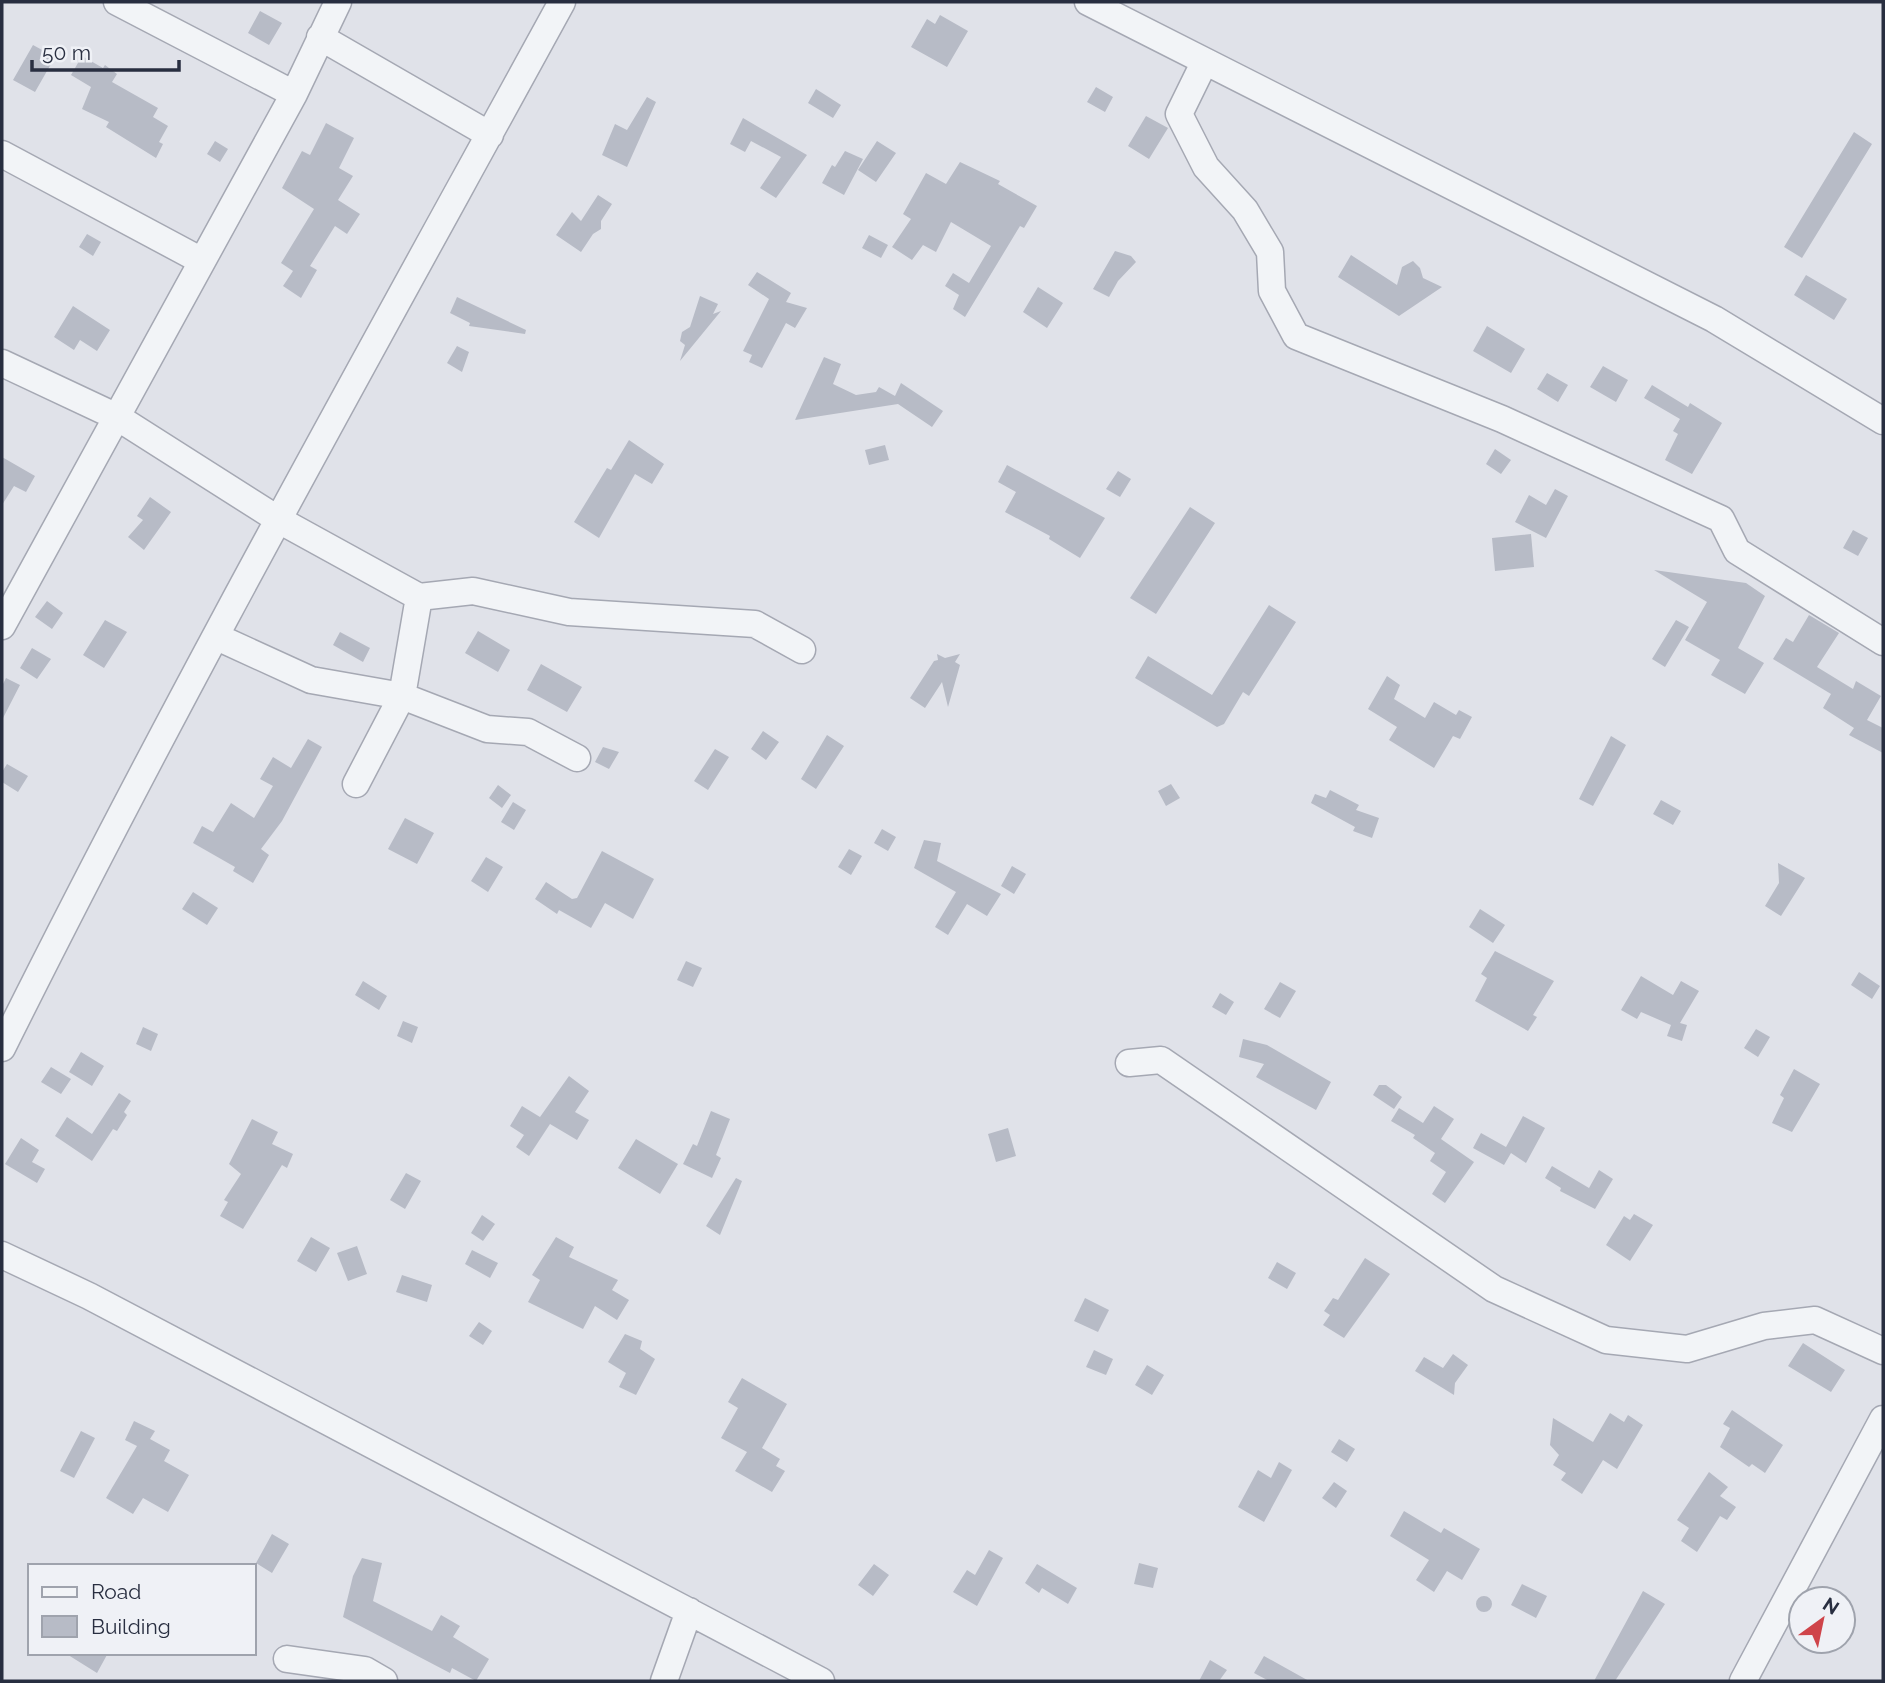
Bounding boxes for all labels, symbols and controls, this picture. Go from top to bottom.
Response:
scale bar [32,28,178,72]
text: 50 m [42,40,91,65]
legend [28,1564,256,1655]
text: Road [91,1579,141,1604]
north arrow [1787,1585,1857,1655]
text: N [1819,1593,1843,1619]
text: Building [91,1614,171,1639]

